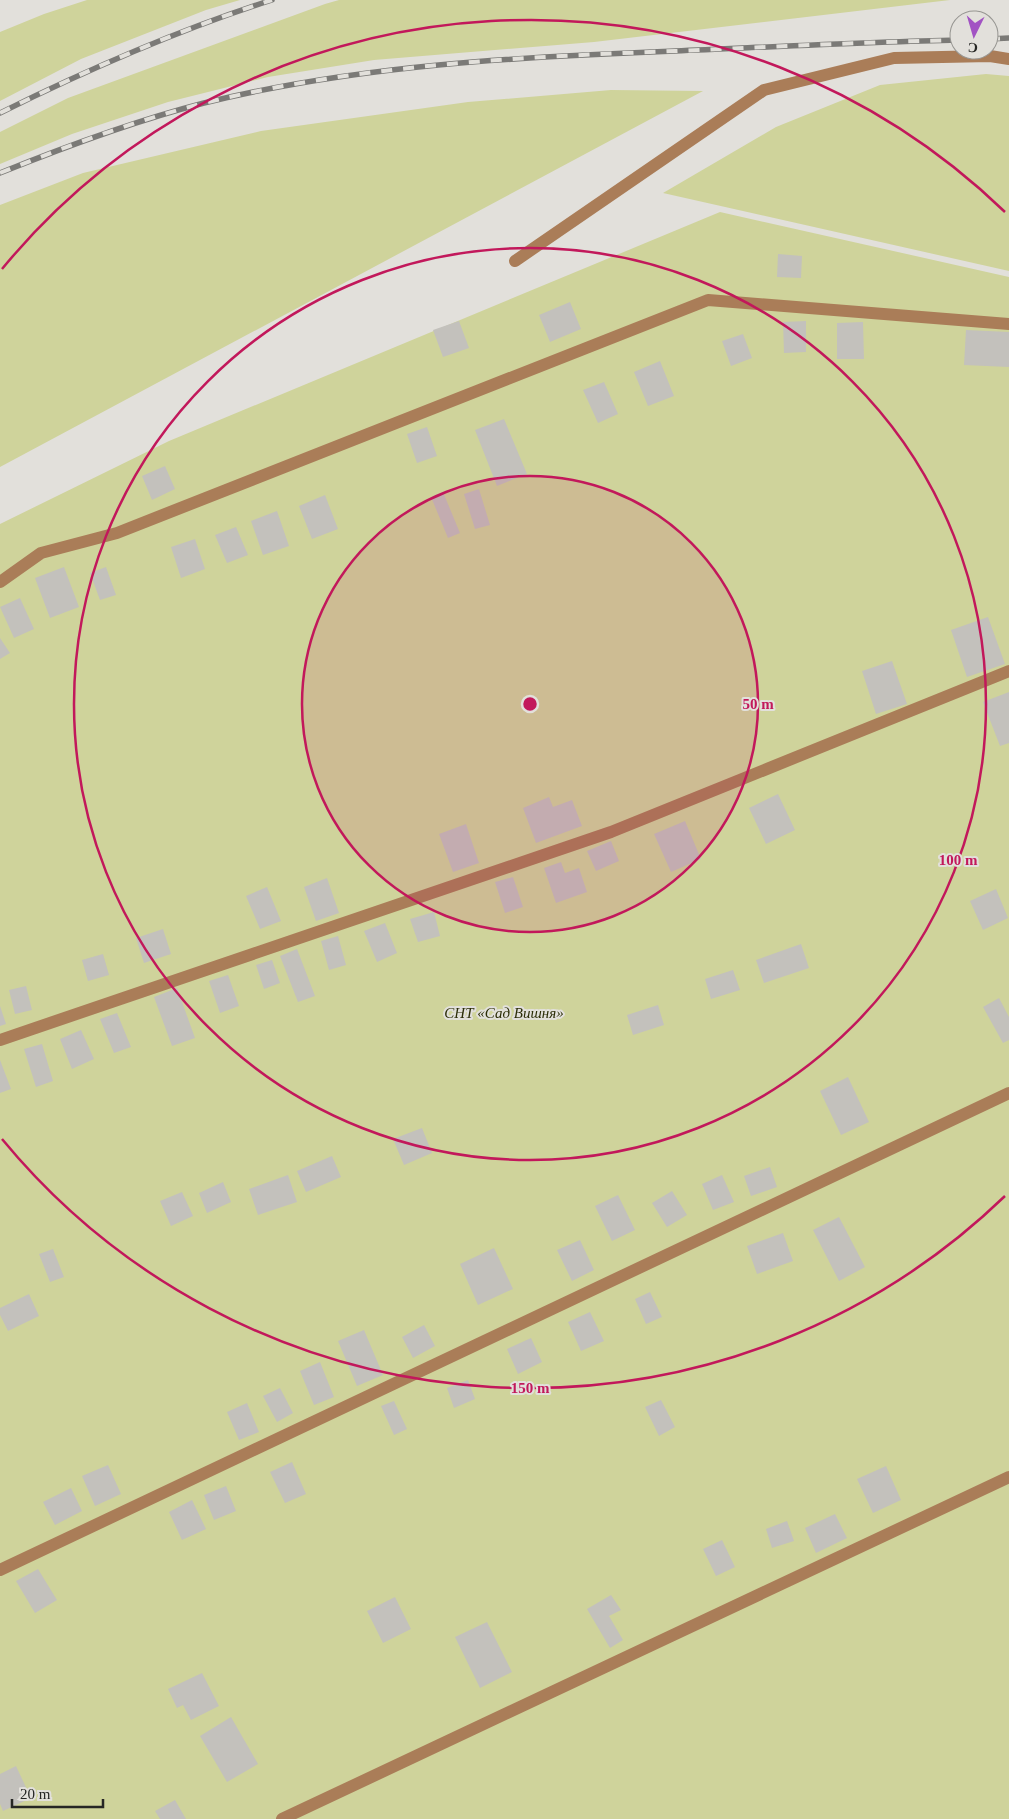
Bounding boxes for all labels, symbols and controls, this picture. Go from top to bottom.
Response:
north arrow [949,10,999,60]
text: С [967,40,979,55]
centre of rings [521,695,539,713]
text: 50 m [742,696,774,712]
text: 100 m [939,852,978,868]
park label: СНТ «Сад Вишня» [444,1005,564,1021]
text: 150 m [511,1380,550,1396]
scale bar [12,1776,104,1808]
text: 20 m [20,1786,51,1802]

